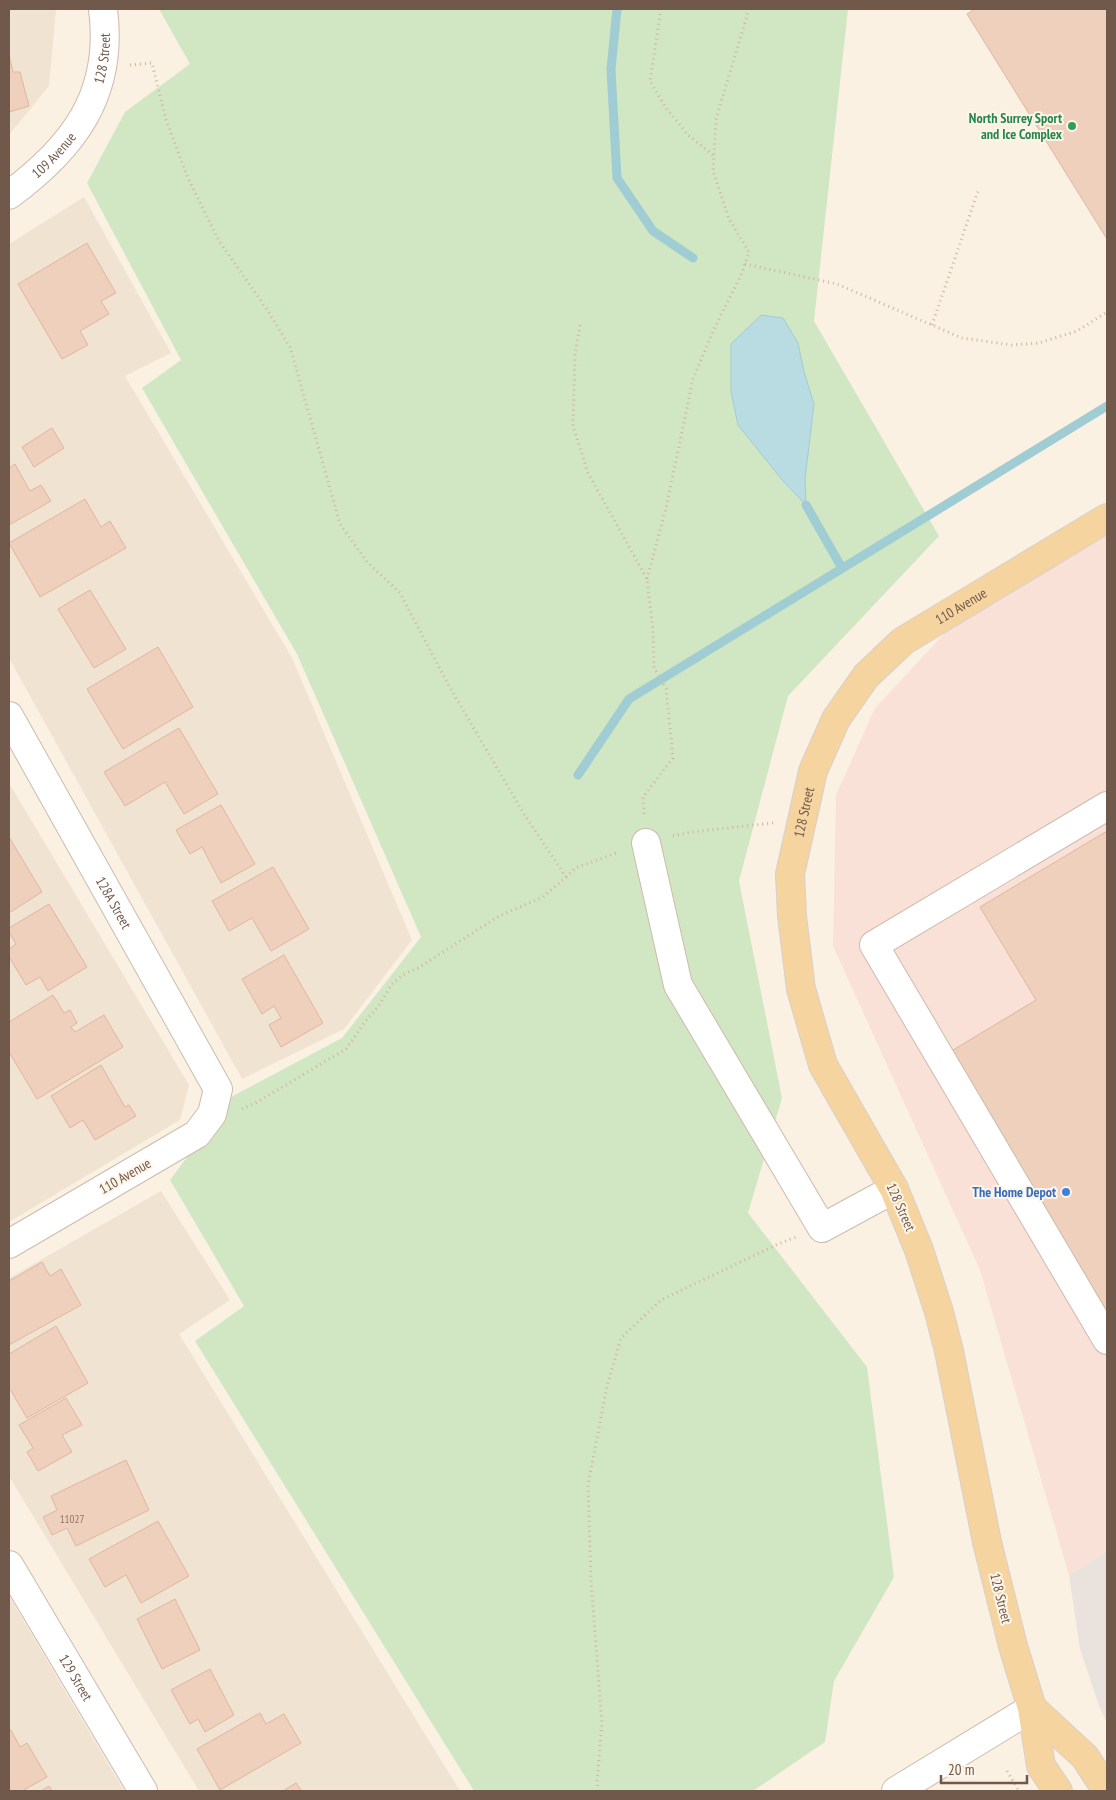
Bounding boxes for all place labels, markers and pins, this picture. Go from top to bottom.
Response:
place label: North Surrey Sport and Ice Complex [969,109,1063,143]
marker: North Surrey Sport and Ice Complex [1066,120,1078,132]
place label: The Home Depot [972,1183,1056,1201]
marker: The Home Depot [1060,1186,1072,1198]

